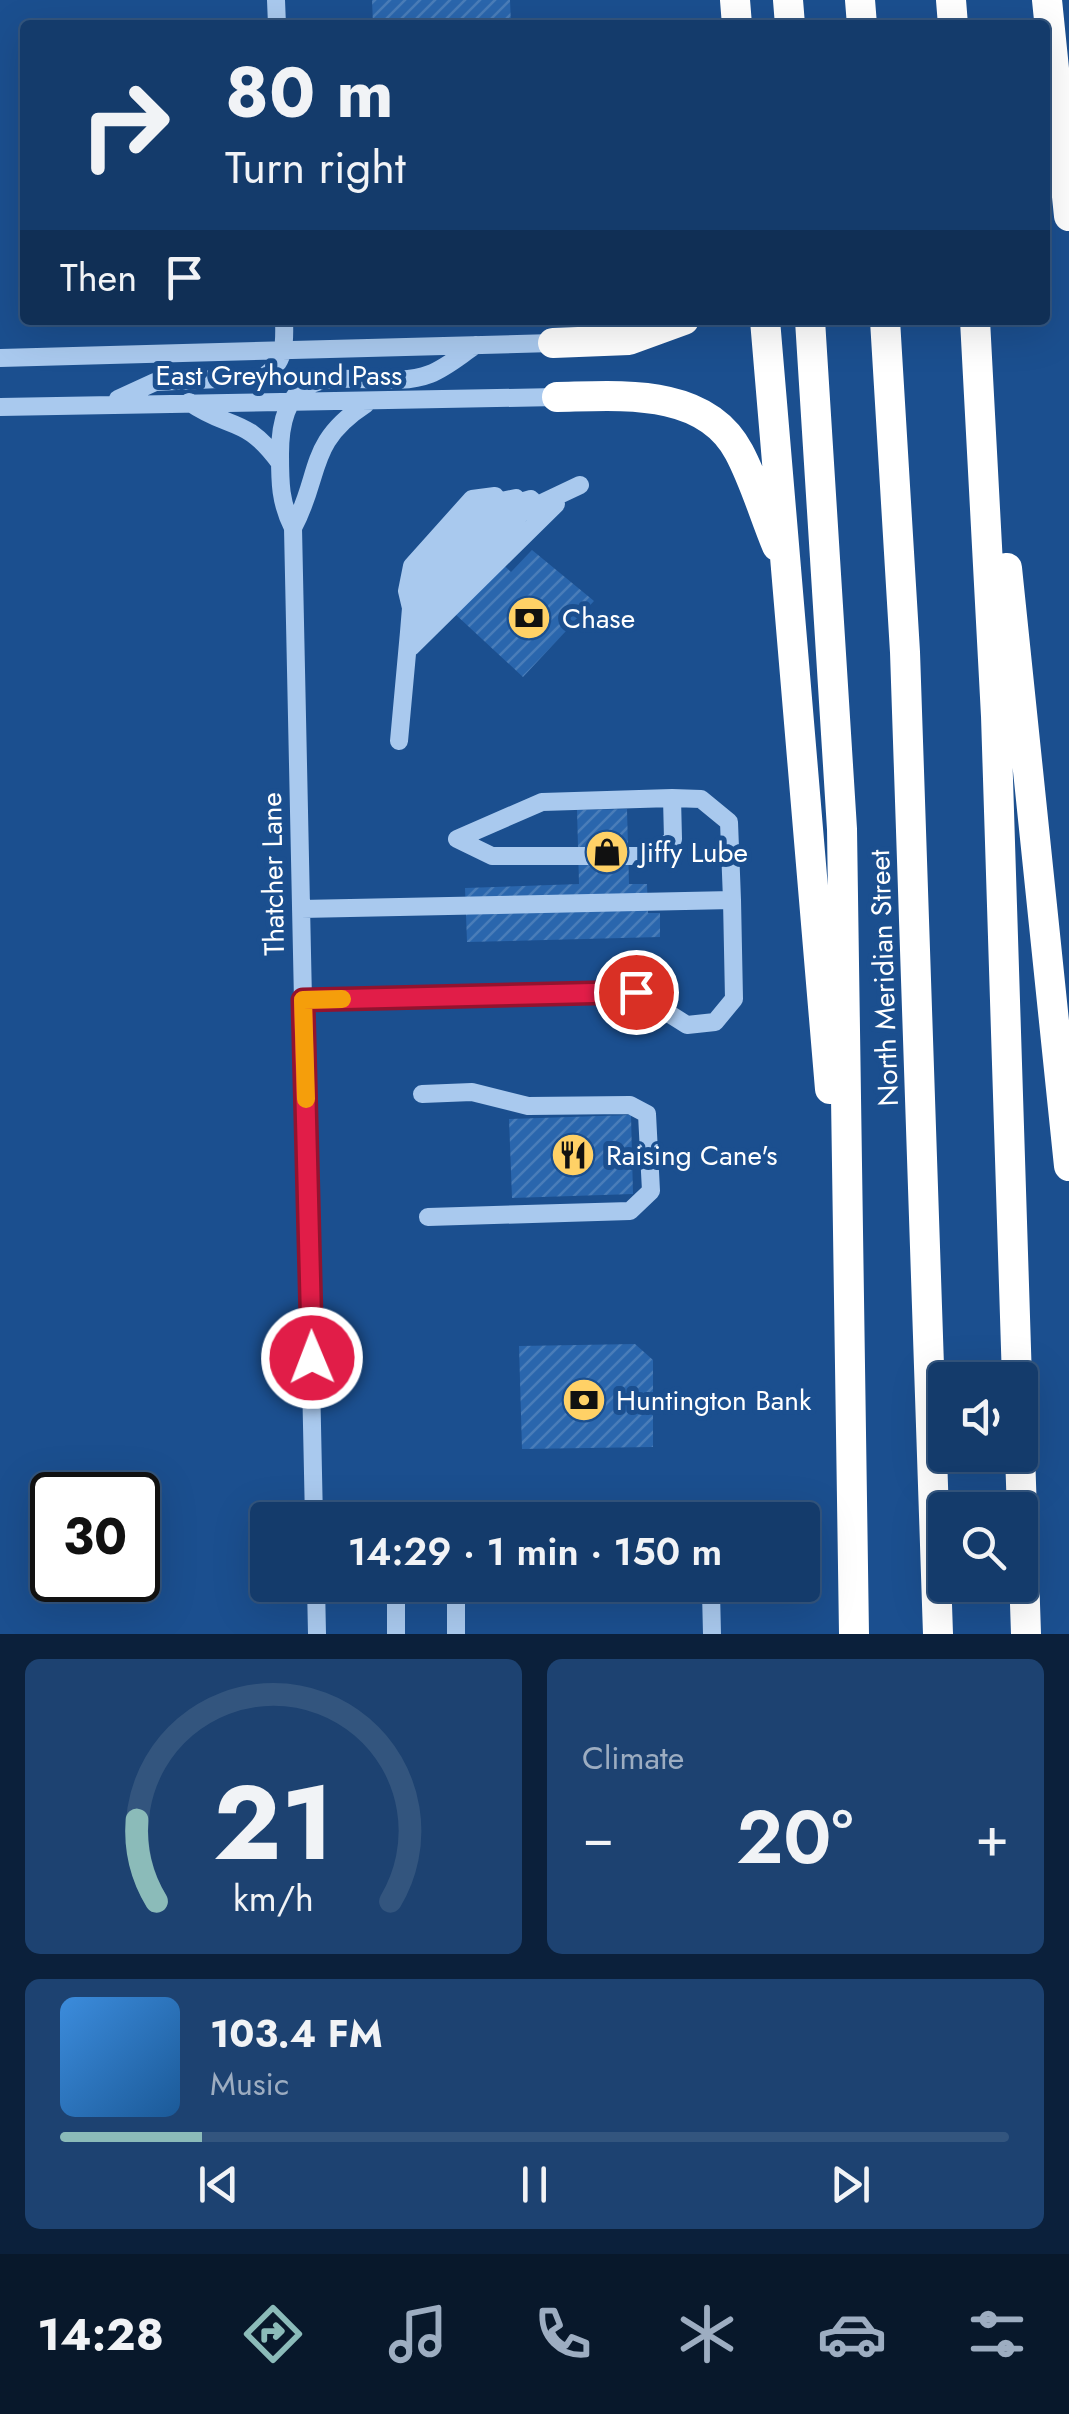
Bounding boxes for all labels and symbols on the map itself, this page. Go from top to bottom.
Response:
street label: East Greyhound Pass [156,355,402,396]
bank icon: Chase [506,595,552,641]
place label: Chase [562,598,635,639]
street label: Thatcher Lane [251,792,295,956]
shop icon: Jiffy Lube [584,829,630,875]
place label: Jiffy Lube [636,832,748,873]
street label: North Meridian Street [859,849,909,1107]
pin [594,950,679,1035]
restaurant icon: Raising Cane's [550,1132,596,1178]
place label: Raising Cane's [606,1135,777,1176]
position arrow [260,1306,364,1410]
bank icon: Huntington Bank [561,1377,607,1423]
place label: Huntington Bank [616,1380,812,1421]
speed limit sign: 30 [30,1472,160,1602]

